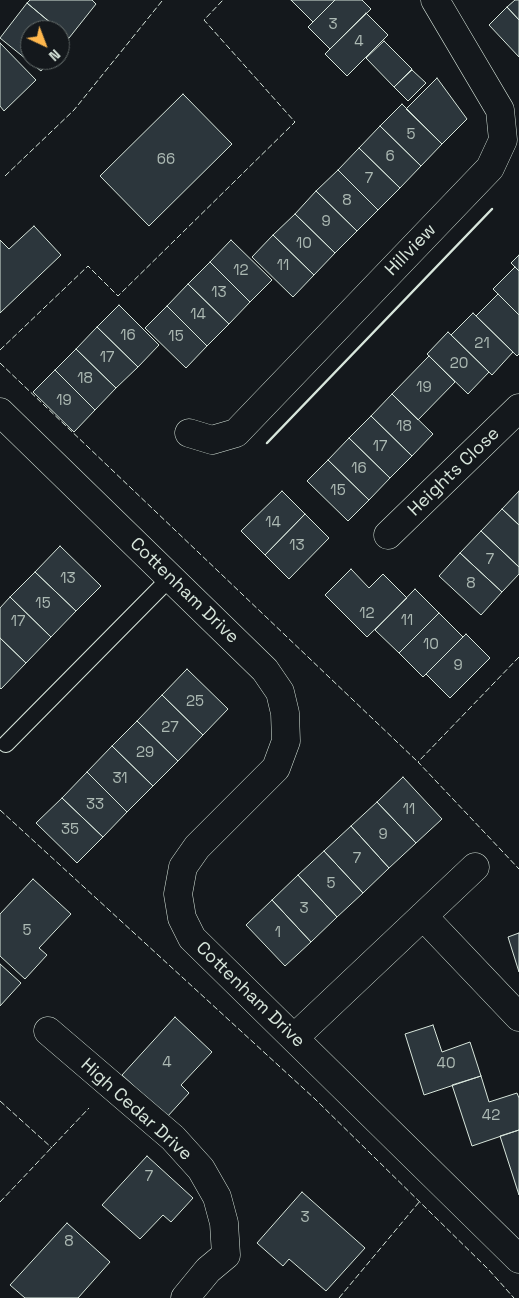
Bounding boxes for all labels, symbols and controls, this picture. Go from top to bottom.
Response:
house number: 3 [328,16,338,34]
north arrow [20,20,70,70]
house number: 4 [354,33,364,51]
text: N [45,45,64,65]
house number: 5 [407,126,415,144]
house number: 6 [385,148,395,166]
house number: 66 [157,151,175,169]
house number: 7 [365,170,373,188]
house number: 8 [342,192,352,210]
house number: 9 [321,213,331,231]
street label: Hillview [381,219,441,281]
house number: 10 [296,235,312,253]
house number: 11 [277,257,289,275]
house number: 12 [233,262,249,280]
house number: 13 [211,284,227,302]
house number: 14 [190,306,206,324]
house number: 16 [120,327,136,345]
house number: 15 [168,328,184,346]
house number: 21 [474,335,490,353]
house number: 17 [100,349,114,367]
house number: 20 [450,355,468,373]
house number: 18 [77,370,93,388]
house number: 19 [416,379,432,397]
house number: 19 [56,392,72,410]
house number: 18 [396,418,412,436]
street label: Heights Close [404,423,504,521]
house number: 17 [373,438,387,456]
house number: 16 [351,460,367,478]
house number: 15 [330,482,346,500]
house number: 14 [265,514,281,532]
street label: Cottenham Drive [125,534,243,648]
house number: 13 [289,537,305,555]
house number: 7 [486,551,494,569]
house number: 13 [60,570,76,588]
house number: 8 [466,575,476,593]
house number: 15 [35,595,51,613]
house number: 12 [359,605,375,623]
house number: 11 [401,612,413,630]
house number: 17 [11,613,25,631]
house number: 10 [423,636,439,654]
house number: 9 [453,657,463,675]
house number: 25 [186,693,204,711]
house number: 27 [161,719,179,737]
house number: 29 [136,744,154,762]
house number: 31 [112,770,128,788]
house number: 33 [86,796,104,814]
house number: 11 [403,801,415,819]
house number: 35 [61,821,79,839]
house number: 9 [378,826,388,844]
house number: 7 [353,850,361,868]
house number: 5 [327,875,335,893]
house number: 3 [299,900,309,918]
house number: 5 [23,922,31,940]
house number: 1 [275,924,281,942]
street label: Cottenham Drive [191,938,309,1052]
street label: High Cedar Drive [76,1054,196,1166]
house number: 4 [162,1054,172,1072]
house number: 40 [437,1055,455,1073]
house number: 42 [482,1107,500,1125]
house number: 7 [145,1168,153,1186]
house number: 3 [300,1209,310,1227]
house number: 8 [64,1233,74,1251]

